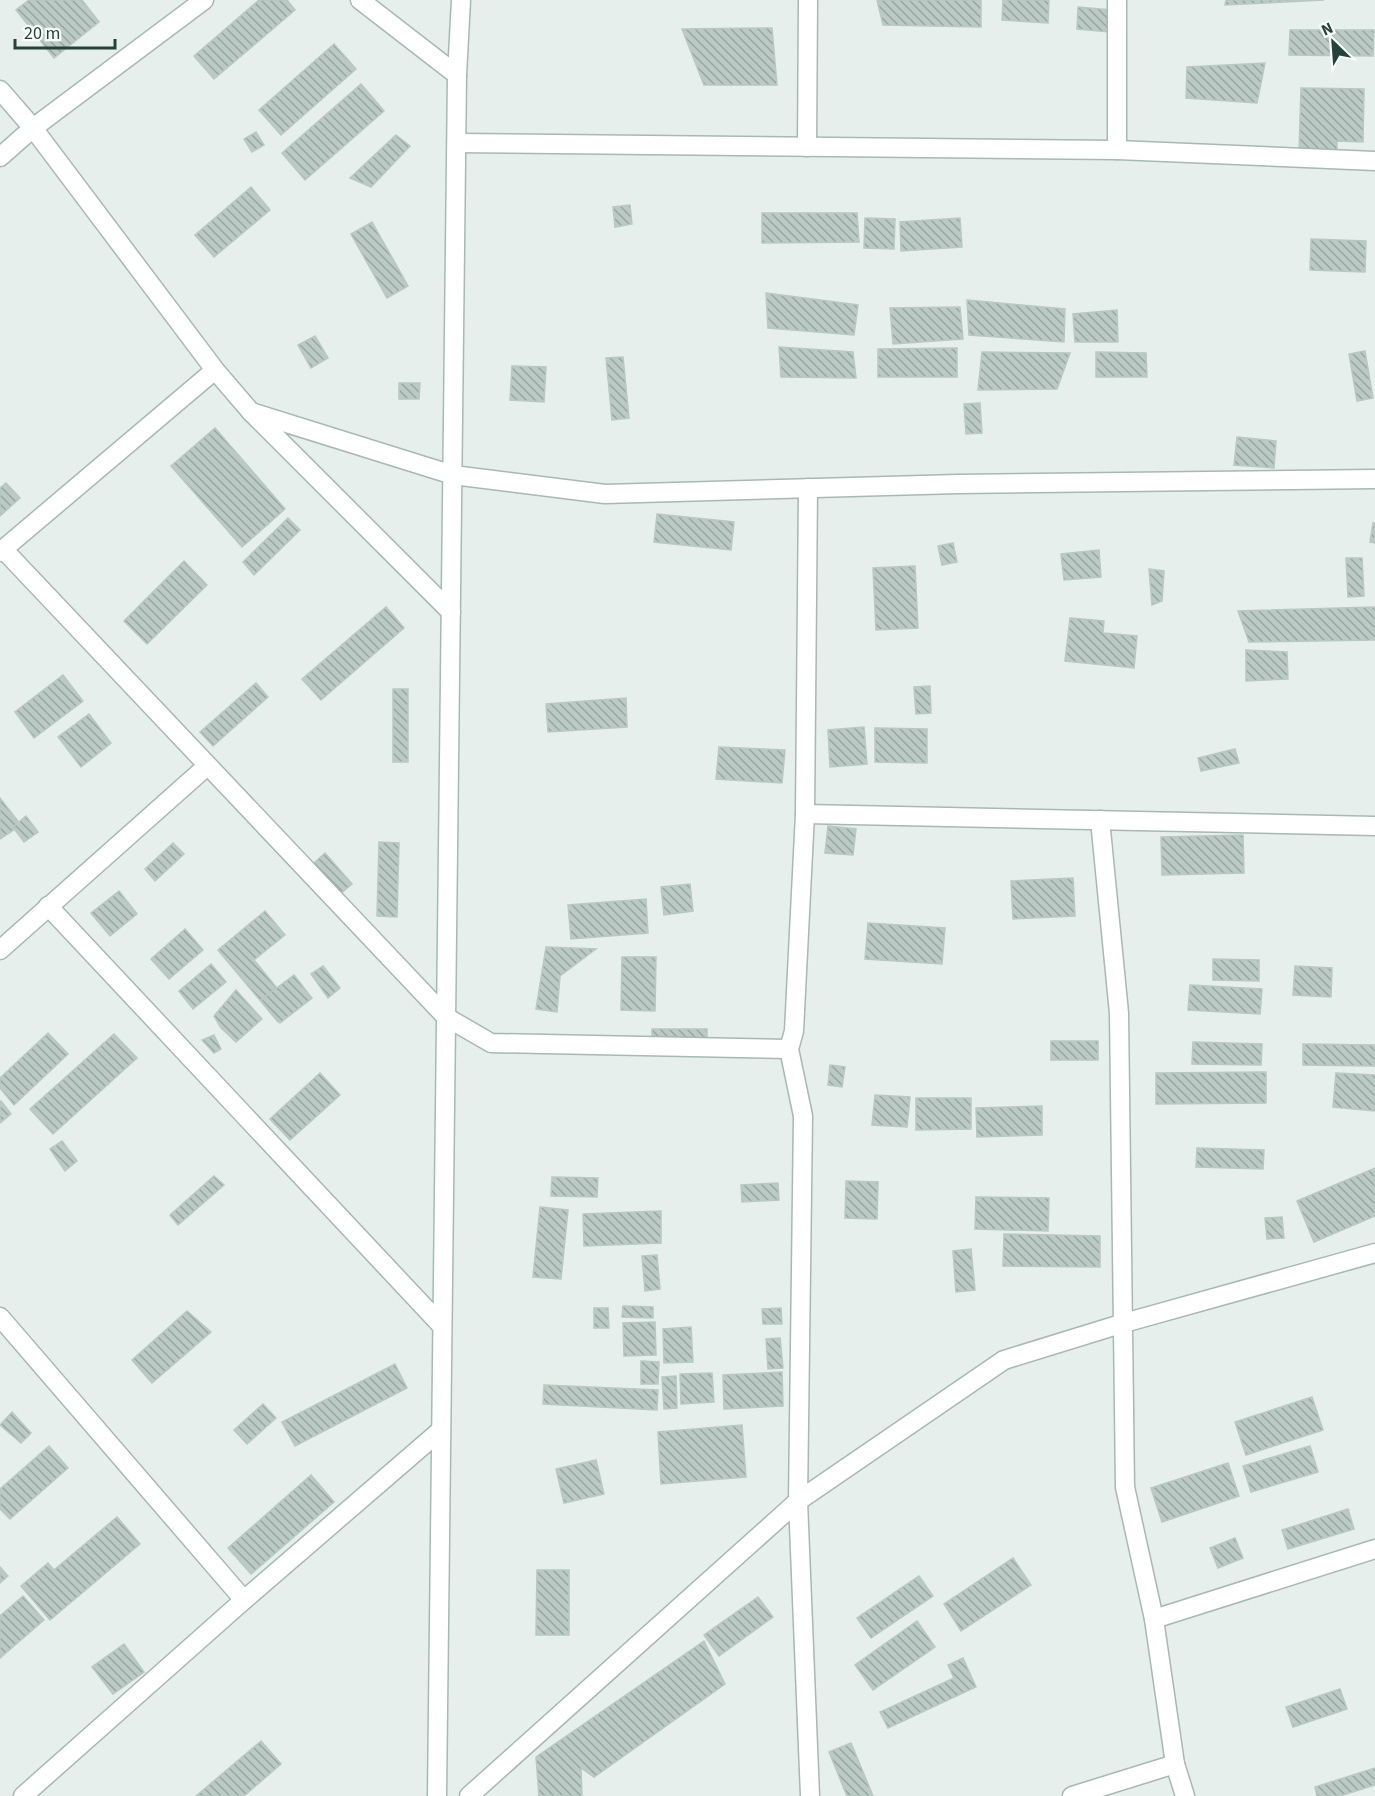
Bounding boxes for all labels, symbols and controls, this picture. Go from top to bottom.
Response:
scale bar [15,12,116,50]
north arrow [1303,12,1363,72]
text: N [1318,17,1337,42]
text: 20 m [24,21,60,46]

